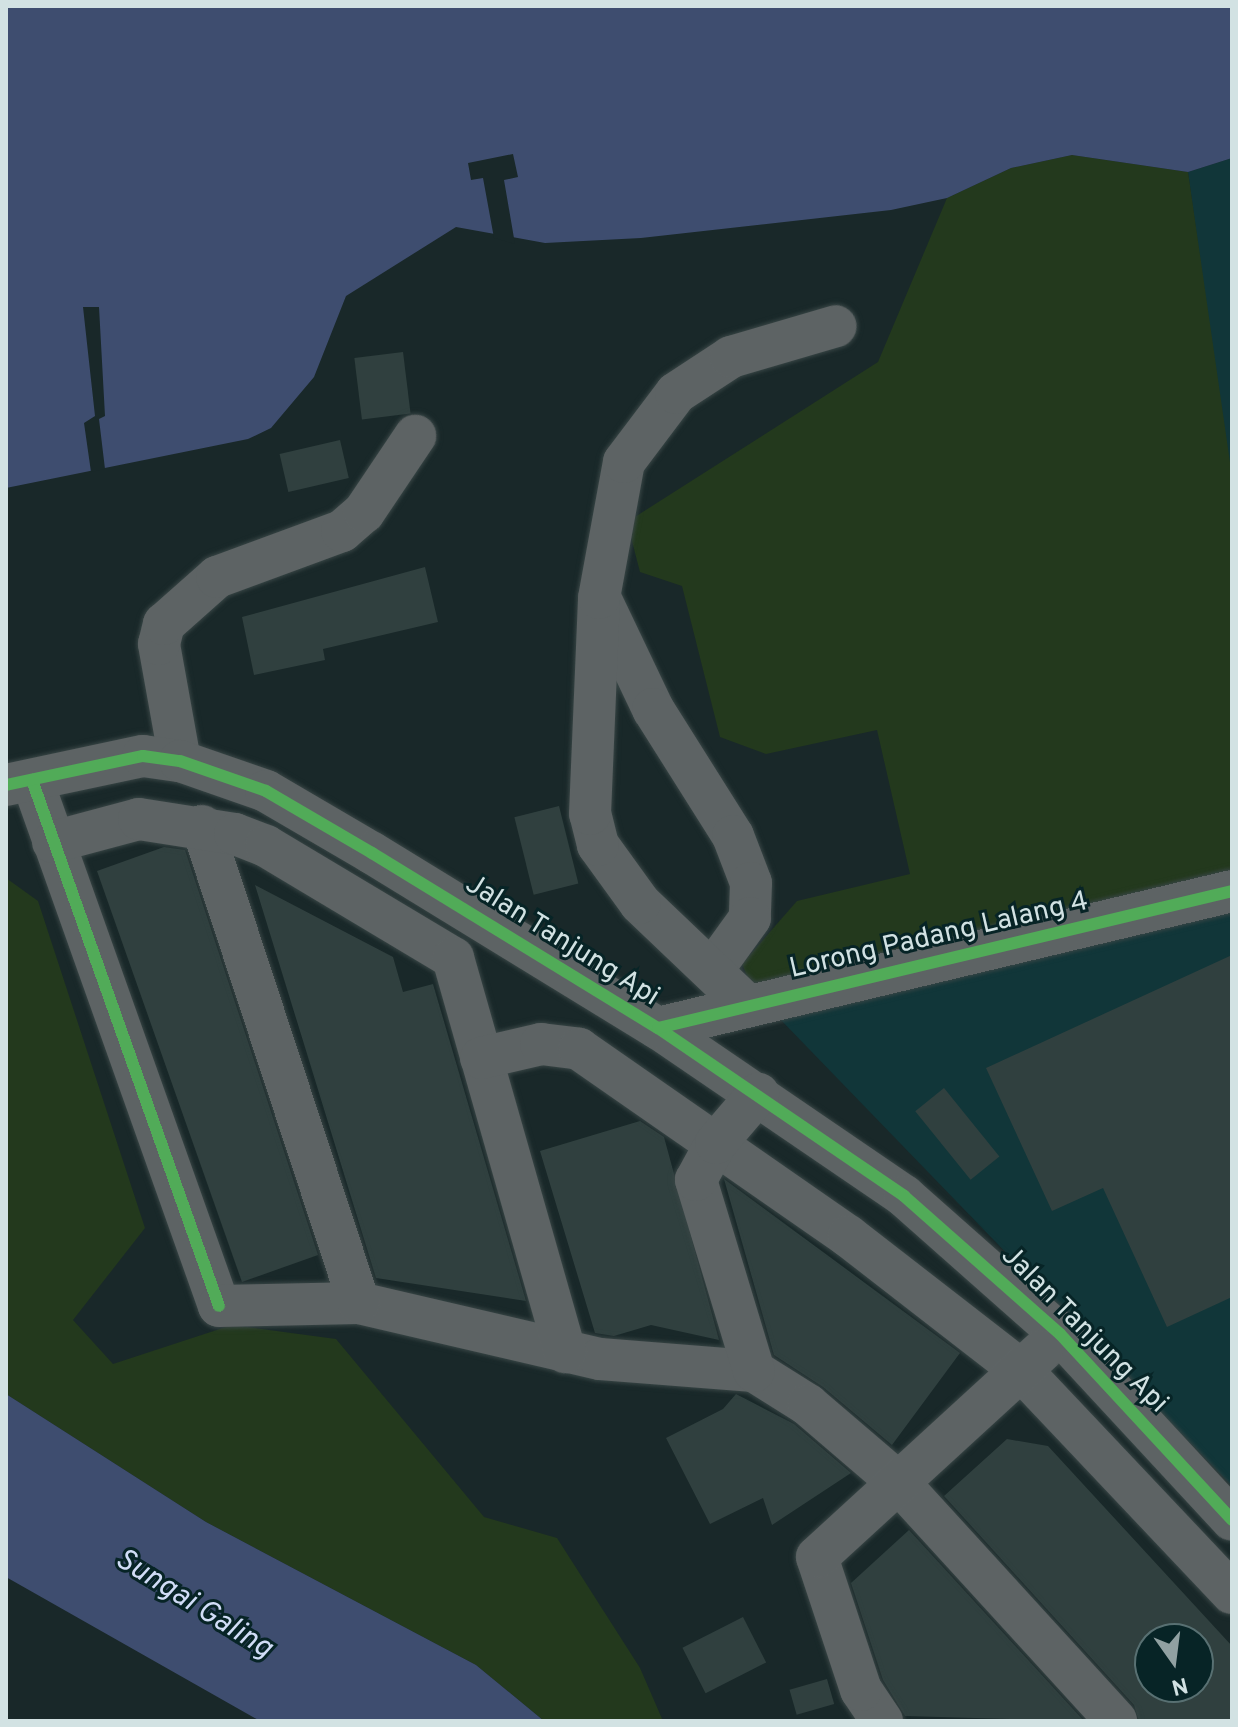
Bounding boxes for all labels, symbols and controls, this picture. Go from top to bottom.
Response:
street label: Jalan Tanjung Api [458,867,666,1015]
street label: Lorong Padang Lalang 4 [786,885,1092,987]
street label: Jalan Tanjung Api [993,1239,1175,1421]
water label: Sungai Galing [108,1542,278,1668]
north arrow [1134,1623,1214,1703]
text: N [1169,1670,1190,1700]

